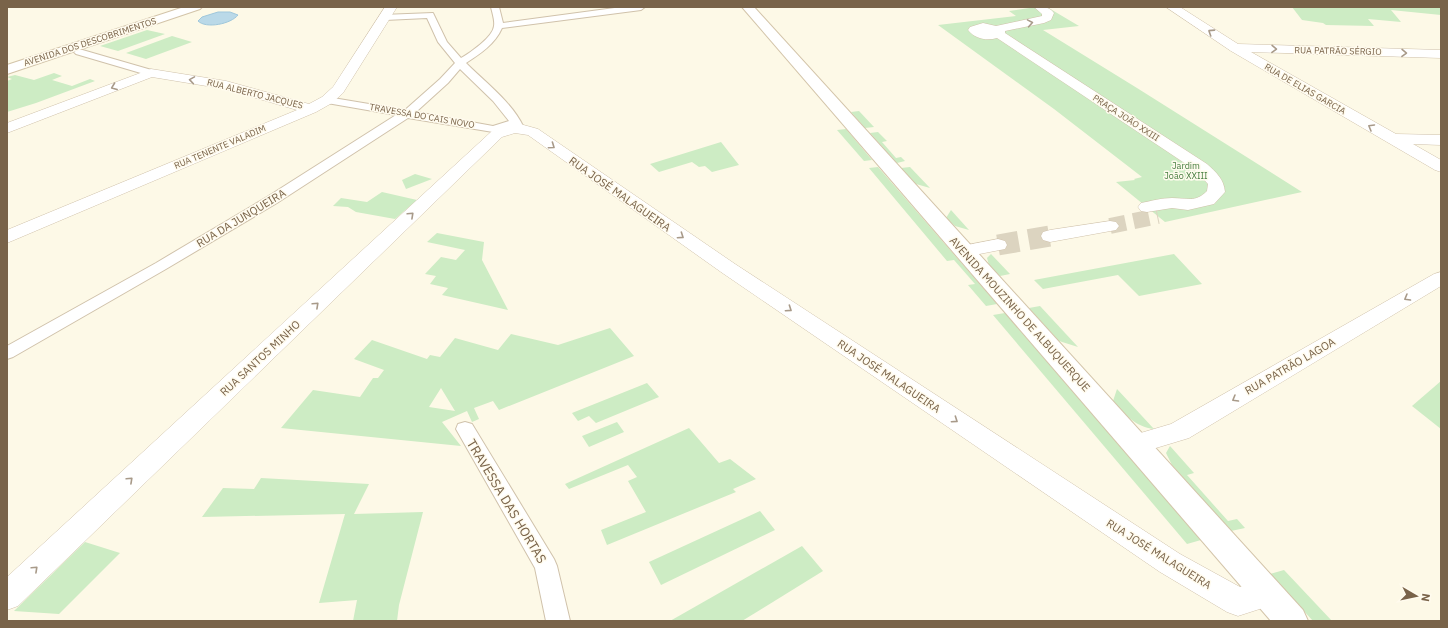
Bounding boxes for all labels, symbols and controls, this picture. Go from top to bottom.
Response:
street label: AVENIDA DOS DESCOBRIMENTOS [22,15,158,68]
one-way arrow [1027,19,1033,28]
one-way arrow [1208,30,1215,37]
street label: RUA PATRÃO SÉRGIO [1294,43,1382,57]
one-way arrow [1271,45,1277,54]
one-way arrow [1401,49,1407,57]
street label: RUA DE ELIAS GARCIA [1263,61,1348,116]
one-way arrow [189,76,195,85]
street label: RUA ALBERTO JACQUES [206,76,304,111]
one-way arrow [111,82,118,90]
street label: PRAÇA JOÃO XXIII [1091,92,1162,143]
street label: TRAVESSA DO CAIS NOVO [369,101,475,130]
street label: RUA TENENTE VALADIM [172,122,267,171]
one-way arrow [1368,124,1375,131]
one-way arrow [547,141,554,148]
street label: RUA JOSÉ MALAGUEIRA [566,153,674,235]
park label: Jardim João XXIII [1164,160,1208,181]
street label: RUA DA JUNQUEIRA [194,186,288,250]
one-way arrow [406,213,414,220]
one-way arrow [677,232,684,239]
street label: AVENIDA MOUZINHO DE ALBUQUERQUE [947,234,1093,394]
one-way arrow [1404,294,1411,301]
one-way arrow [312,302,319,309]
one-way arrow [785,304,792,312]
street label: RUA SANTOS MINHO [217,317,303,399]
street label: RUA PATRÃO LAGOA [1242,334,1338,398]
street label: RUA JOSÉ MALAGUEIRA [835,336,943,416]
one-way arrow [1232,394,1239,402]
one-way arrow [951,415,958,423]
street label: TRAVESSA DAS HORTAS [463,436,550,566]
one-way arrow [125,477,133,485]
street label: RUA JOSÉ MALAGUEIRA [1104,516,1214,592]
one-way arrow [30,566,38,574]
north arrow [1396,576,1436,616]
text: N [1418,593,1433,603]

